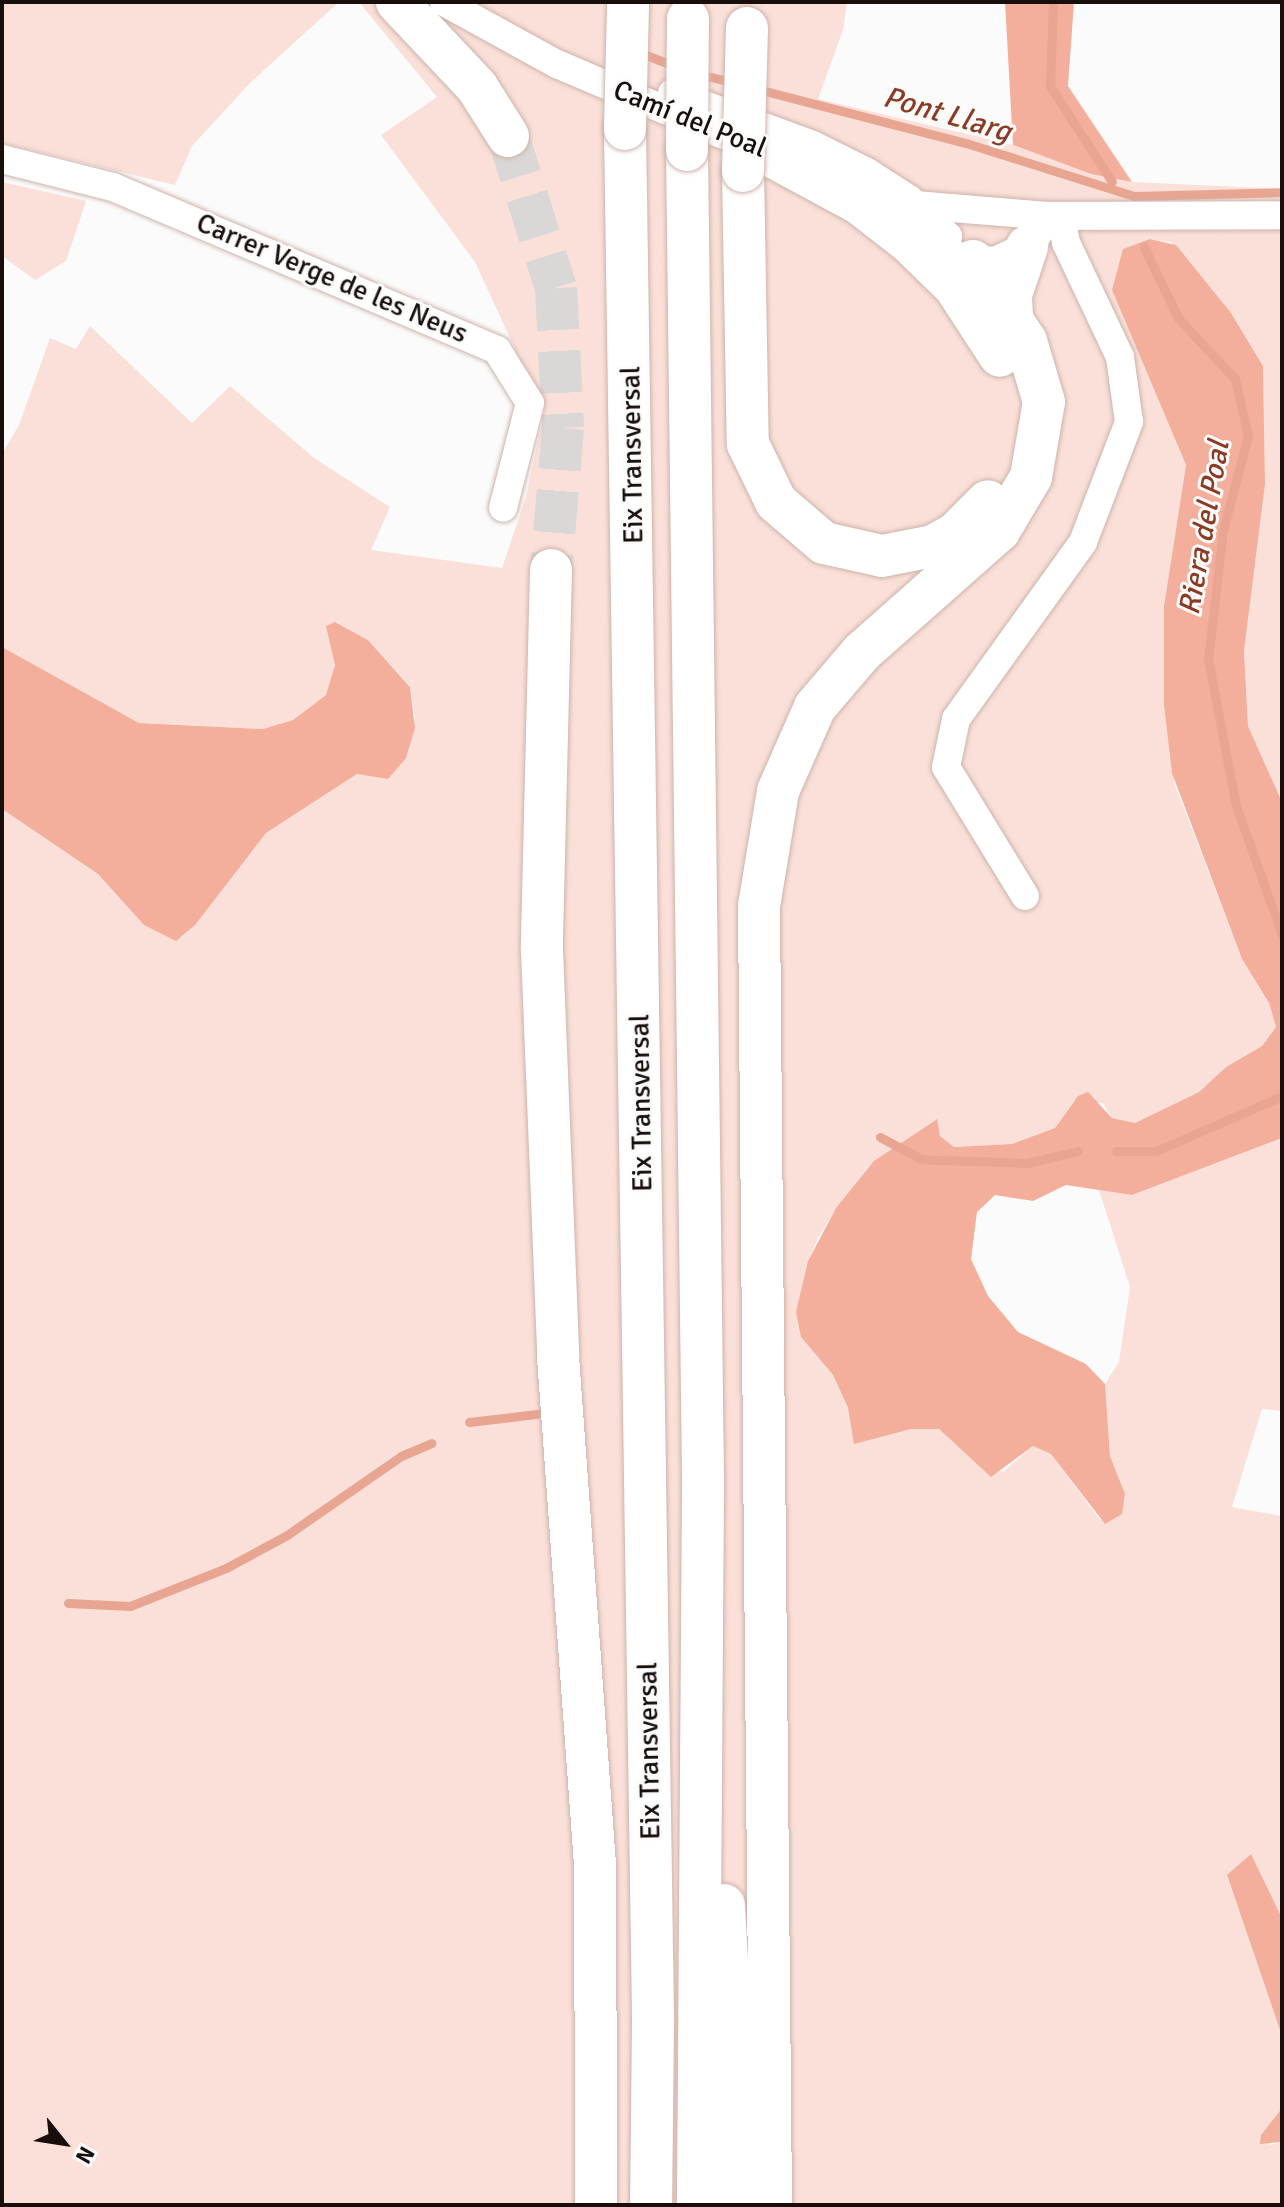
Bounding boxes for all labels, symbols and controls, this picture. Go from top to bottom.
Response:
street label: Camí del Poal [608,73,772,165]
water label: Pont Llarg [879,80,1015,150]
street label: Carrer Verge de les Neus [191,206,473,350]
street label: Eix Transversal [614,366,650,544]
water label: Riera del Poal [1172,438,1238,618]
street label: Eix Transversal [623,1014,659,1192]
street label: Eix Transversal [631,1662,667,1840]
north arrow [24,2103,104,2183]
text: N [70,2142,101,2169]

